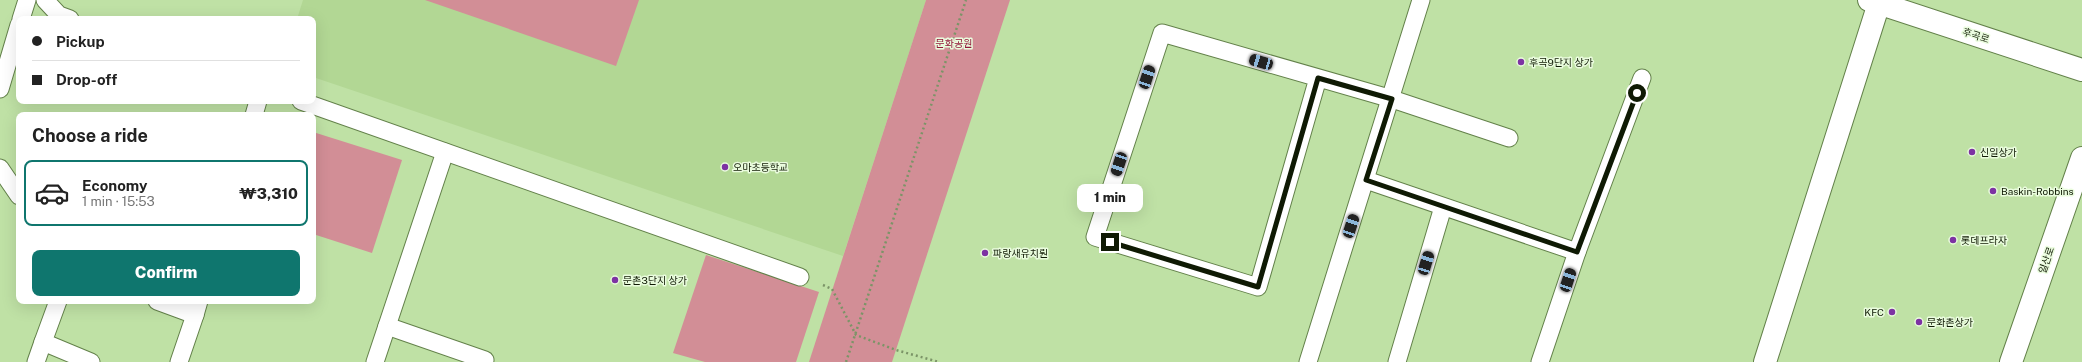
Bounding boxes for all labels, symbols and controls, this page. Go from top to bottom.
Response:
street label: 후곡로 [1961,25,1991,45]
text: Pickup [56,33,105,50]
park label: 문화공원 [936,37,972,49]
car [1248,53,1274,71]
place label: 후곡9단지 상가 [1529,56,1593,68]
marker: 후곡9단지 상가 [1516,57,1526,67]
car [1138,64,1156,90]
text: Drop-off [56,71,117,88]
route start [1628,84,1646,102]
text: Choose a ride [32,125,148,146]
place label: 신일상가 [1980,146,2017,158]
marker: 신일상가 [1967,147,1977,157]
car [1110,151,1128,177]
place label: 오마초등학교 [733,161,788,173]
marker: 오마초등학교 [720,162,730,172]
icon: car [34,175,70,211]
text: Economy [82,177,147,194]
callout: 1 min [1077,184,1143,212]
text: ₩3,310 [239,185,298,202]
place label: Baskin-Robbins [2001,185,2073,197]
marker: Baskin-Robbins [1988,186,1998,196]
text: 1 min [1094,190,1126,205]
text: 1 min · 15:53 [82,194,155,209]
car [1342,213,1360,239]
route end [1101,233,1119,251]
place label: 롯데프라자 [1961,234,2008,246]
marker: 롯데프라자 [1948,235,1958,245]
street label: 일산로 [2036,245,2056,275]
place label: 파랑새유치뤈 [993,247,1048,259]
marker: 파랑새유치뤈 [980,248,990,258]
button: Confirm [32,250,300,296]
car [1417,250,1435,276]
car [1559,267,1577,293]
place label: 문촌3단지 상가 [623,274,687,286]
marker: 문촌3단지 상가 [610,275,620,285]
place label: KFC [1864,306,1884,318]
marker: KFC [1887,307,1897,317]
place label: 문화촌상가 [1927,316,1973,328]
marker: 문화촌상가 [1914,317,1924,327]

